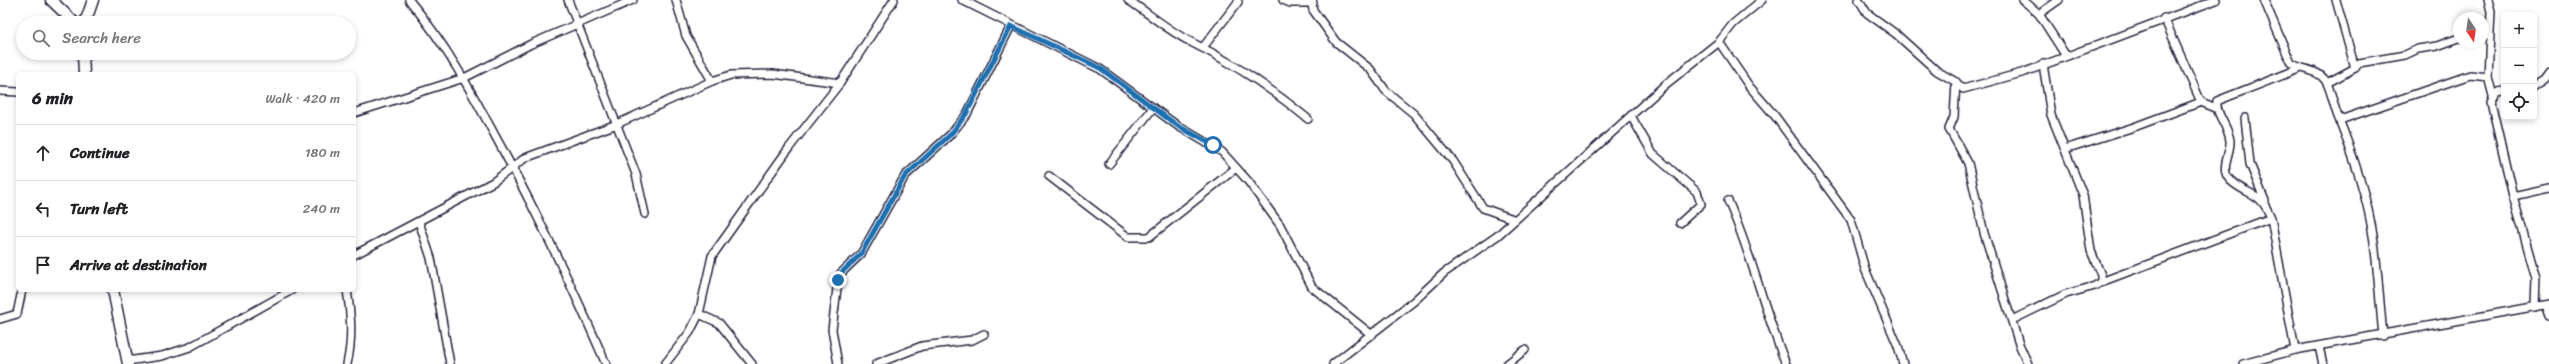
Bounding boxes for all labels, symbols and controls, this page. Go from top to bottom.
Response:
north arrow [2453,12,2489,48]
map controls [2501,12,2537,120]
button: + [2501,12,2537,48]
search box [16,16,356,60]
text: Search here [62,25,141,51]
icon: search [30,27,52,49]
button: − [2501,48,2537,84]
text: 6 min [32,83,73,113]
button: locate [2501,84,2537,120]
text: Walk · 420 m [265,87,340,110]
route start [1204,136,1222,154]
text: Continue [70,140,130,166]
text: 180 m [305,141,340,164]
icon: ahead [32,142,54,164]
text: Turn left [70,196,128,222]
text: 240 m [303,197,340,220]
icon: left [32,198,54,220]
text: Arrive at destination [70,252,207,278]
icon: arrive [32,254,54,276]
route end [829,271,847,289]

